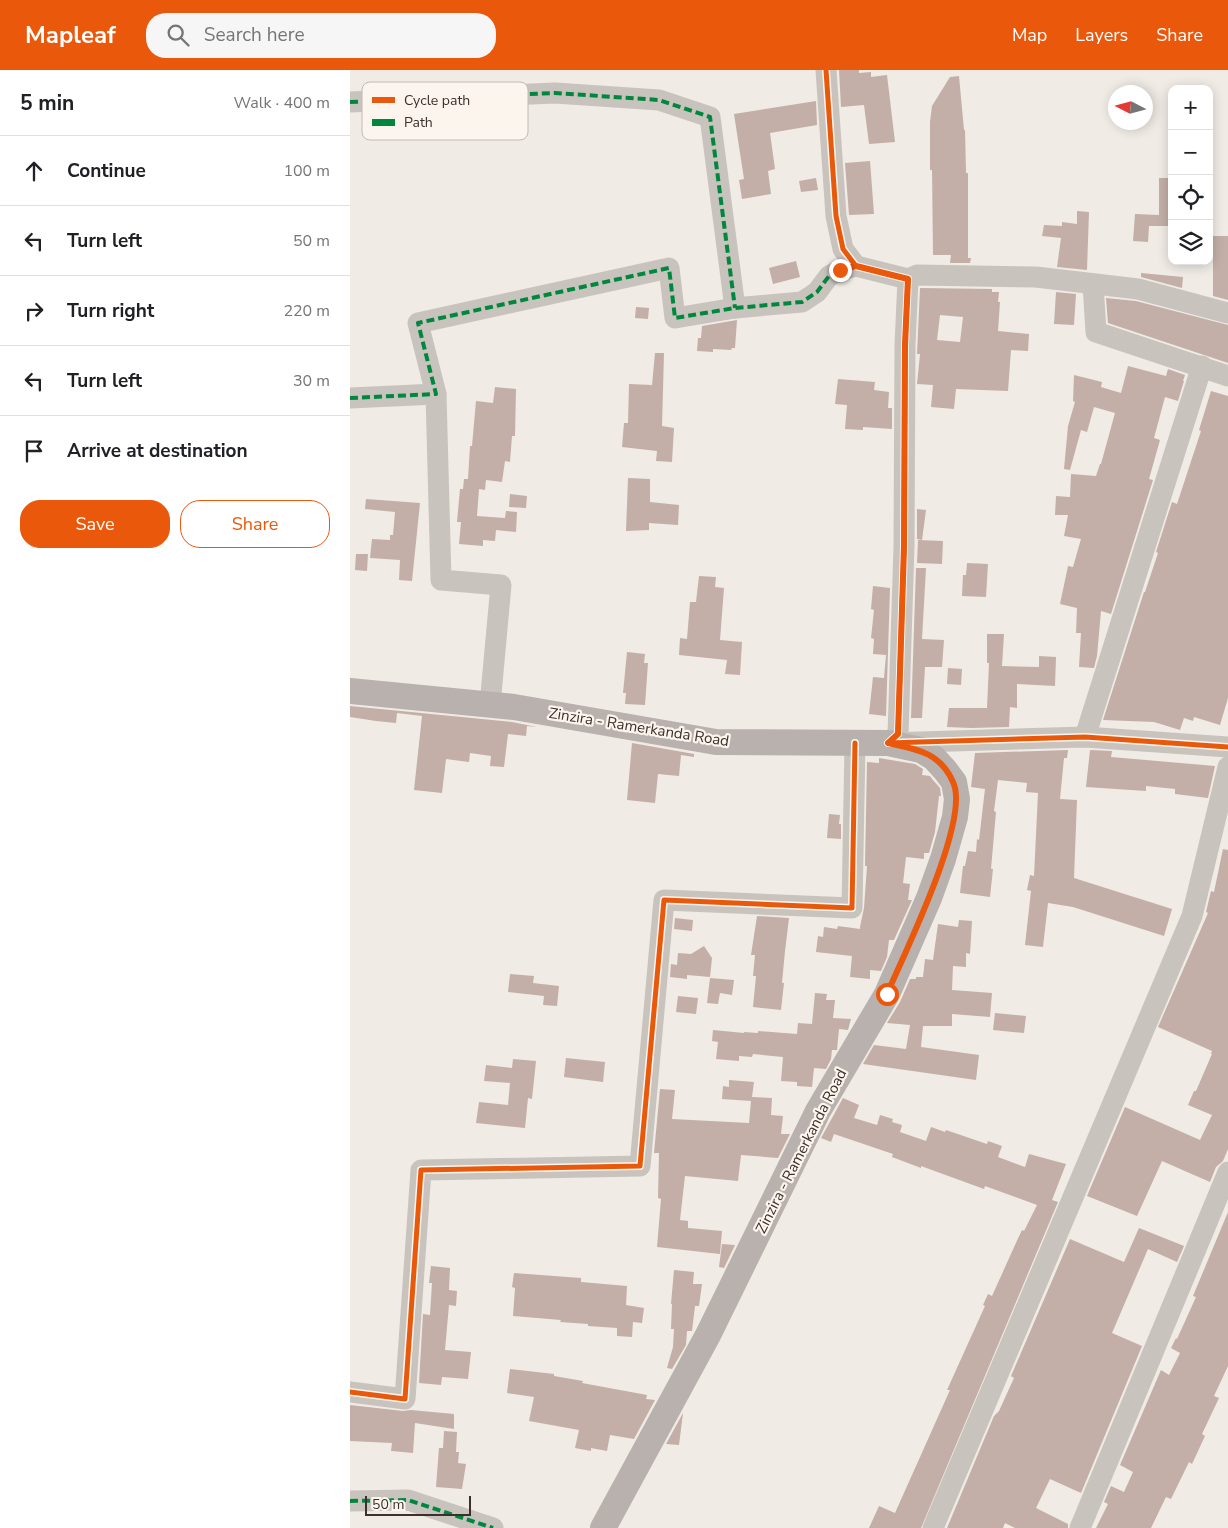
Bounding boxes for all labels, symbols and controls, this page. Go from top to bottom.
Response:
search box [146,13,496,58]
text: Mapleaf [25,19,116,51]
icon: search [164,21,192,49]
text: Search here [204,22,305,48]
text: Map [1012,23,1047,47]
text: Layers [1075,23,1128,47]
text: Share [1156,23,1203,47]
legend [362,82,528,140]
north arrow [1108,85,1153,130]
map controls [1168,85,1213,265]
button: + [1168,85,1213,130]
text: 5 min [20,89,74,117]
text: Cycle path [404,91,470,110]
text: Walk · 400 m [234,92,330,114]
text: Path [404,113,433,132]
button: − [1168,130,1213,175]
icon: ahead [20,157,48,185]
text: Continue [67,158,146,184]
text: 100 m [283,160,330,182]
button: locate [1168,175,1213,220]
button: layers [1168,220,1213,265]
icon: left [20,227,48,255]
text: Turn left [67,228,142,254]
text: 50 m [293,230,330,252]
route end [829,259,852,282]
icon: right [20,297,48,325]
text: Turn right [67,298,154,324]
text: 220 m [283,300,330,322]
icon: left [20,367,48,395]
text: Turn left [67,368,142,394]
text: 30 m [293,370,330,392]
icon: arrive [20,437,48,465]
text: Arrive at destination [67,438,248,464]
button: Save [20,500,170,548]
button: Share [180,500,330,548]
street label: Zinzira - Ramerkanda Road [548,703,730,751]
route start [876,983,899,1006]
street label: Zinzira - Ramerkanda Road [751,1065,851,1237]
scale bar [365,1493,471,1516]
text: 50 m [372,1495,404,1514]

